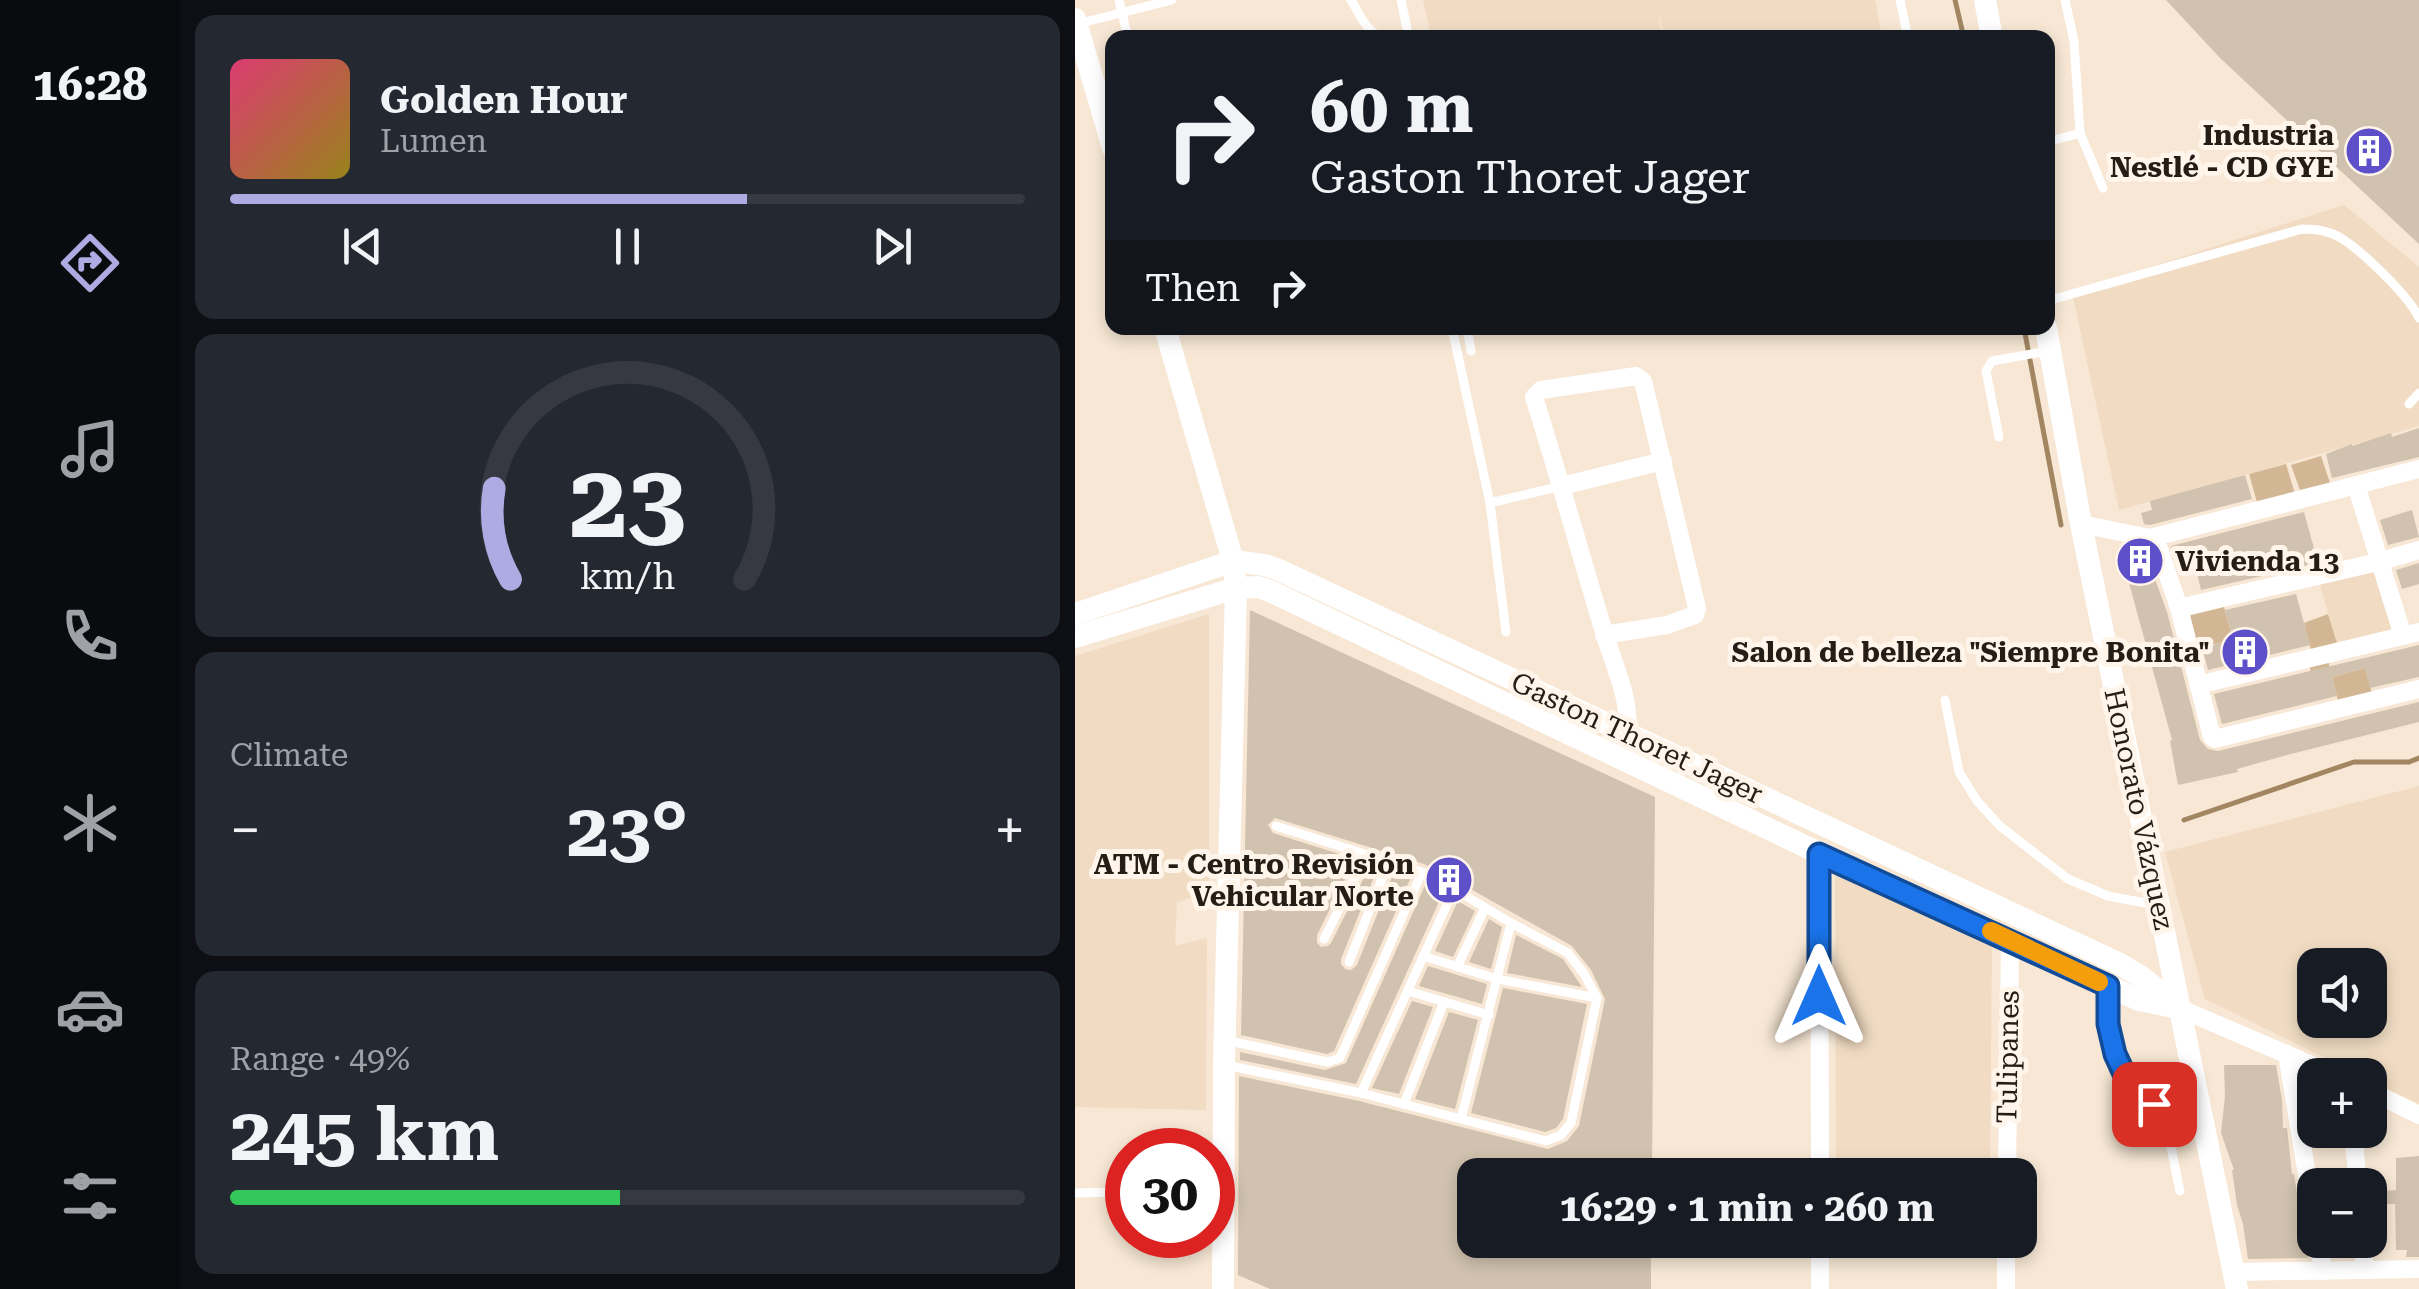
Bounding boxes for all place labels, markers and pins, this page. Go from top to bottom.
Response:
place label: Industria Nestlé - CD GYE [2110,119,2335,184]
building icon: Industria Nestlé - CD GYE [2343,125,2395,177]
building icon: Vivienda 13 [2114,535,2166,587]
place label: Vivienda 13 [2175,545,2340,578]
building icon: Salon de belleza "Siempre Bonita" [2219,626,2271,678]
place label: Salon de belleza "Siempre Bonita" [1732,636,2210,669]
place label: ATM - Centro Revisión Vehicular Norte [1094,848,1414,913]
building icon: ATM - Centro Revisión Vehicular Norte [1423,854,1475,906]
pin [2112,1062,2197,1147]

